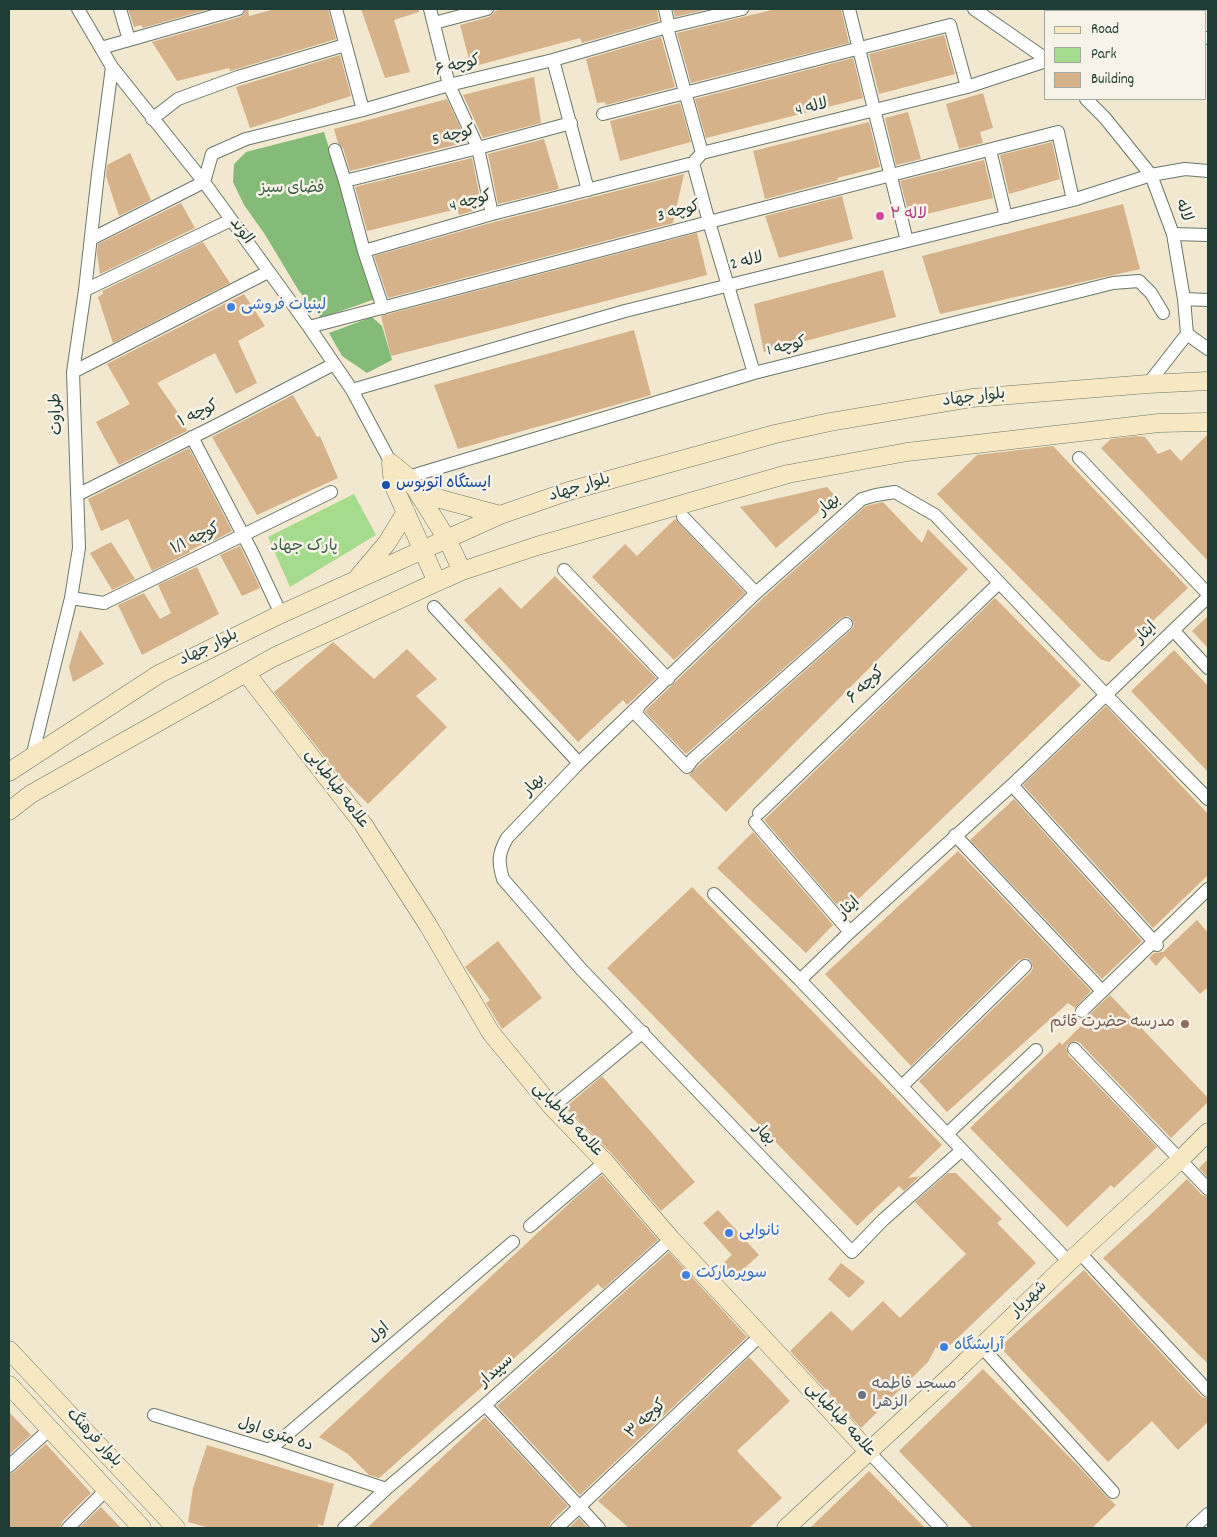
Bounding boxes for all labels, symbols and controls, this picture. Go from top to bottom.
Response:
legend [1044,10,1207,100]
text: Road [1091,19,1119,41]
text: Park [1091,44,1117,66]
street label: کوچه ۶ [433,52,483,82]
text: Building [1091,69,1134,91]
street label: لاله 4 [794,96,830,122]
street label: کوچه 5 [430,122,478,152]
park label: فضای سبز [260,180,324,200]
street label: کوچه 4 [448,188,494,218]
street label: لاله [1169,197,1195,225]
street label: کوچه 3 [656,198,702,228]
place label: لاله ۲ [890,206,927,226]
marker: لاله ۲ [874,210,886,222]
street label: الوند [224,215,256,249]
street label: لاله 2 [729,250,765,276]
place label: لبنیات فروشی [241,297,326,317]
marker: لبنیات فروشی [225,301,237,313]
street label: کوچه 1 [765,334,809,362]
street label: بلوار جهاد [941,386,1007,412]
street label: طراوت [48,393,68,435]
street label: کوچه ۱ [176,397,222,433]
street label: بلوار جهاد [547,471,613,507]
place label: ایستگاه اتوبوس [396,475,491,495]
marker: ایستگاه اتوبوس [380,479,392,491]
street label: بهار [815,491,845,521]
street label: کوچه ۱/۱ [168,520,224,560]
park label: پارک جهاد [270,538,338,558]
street label: ایثار [1132,619,1162,649]
street label: بلوار جهاد [176,626,242,672]
street label: کوچه ۶ [844,663,890,709]
street label: علامه طباطبایی [300,746,372,834]
street label: بهار [520,771,550,801]
street label: ایثار [835,894,865,924]
place label: مدرسه حضرت قائم [1050,1014,1175,1034]
marker: مدرسه حضرت قائم [1179,1018,1191,1030]
street label: علامه طباطبایی [527,1079,607,1163]
street label: بهار [748,1120,778,1150]
place label: نانوایی [739,1223,781,1243]
marker: نانوایی [723,1227,735,1239]
place label: سوپرمارکت [696,1265,767,1285]
marker: سوپرمارکت [680,1269,692,1281]
street label: شهریار [1008,1278,1052,1322]
street label: اول [365,1320,395,1348]
place label: آرایشگاه [954,1337,1004,1357]
marker: آرایشگاه [938,1341,950,1353]
street label: سپیدار [476,1351,518,1393]
place label: مسجد فاطمه الزهرا [872,1376,957,1414]
street label: علامه طباطبایی [800,1379,880,1463]
marker: مسجد فاطمه الزهرا [856,1389,868,1401]
street label: کوچه ۳ [622,1396,672,1444]
street label: بلوار فرهنگ [61,1406,125,1472]
street label: ده متری اول [235,1415,315,1457]

